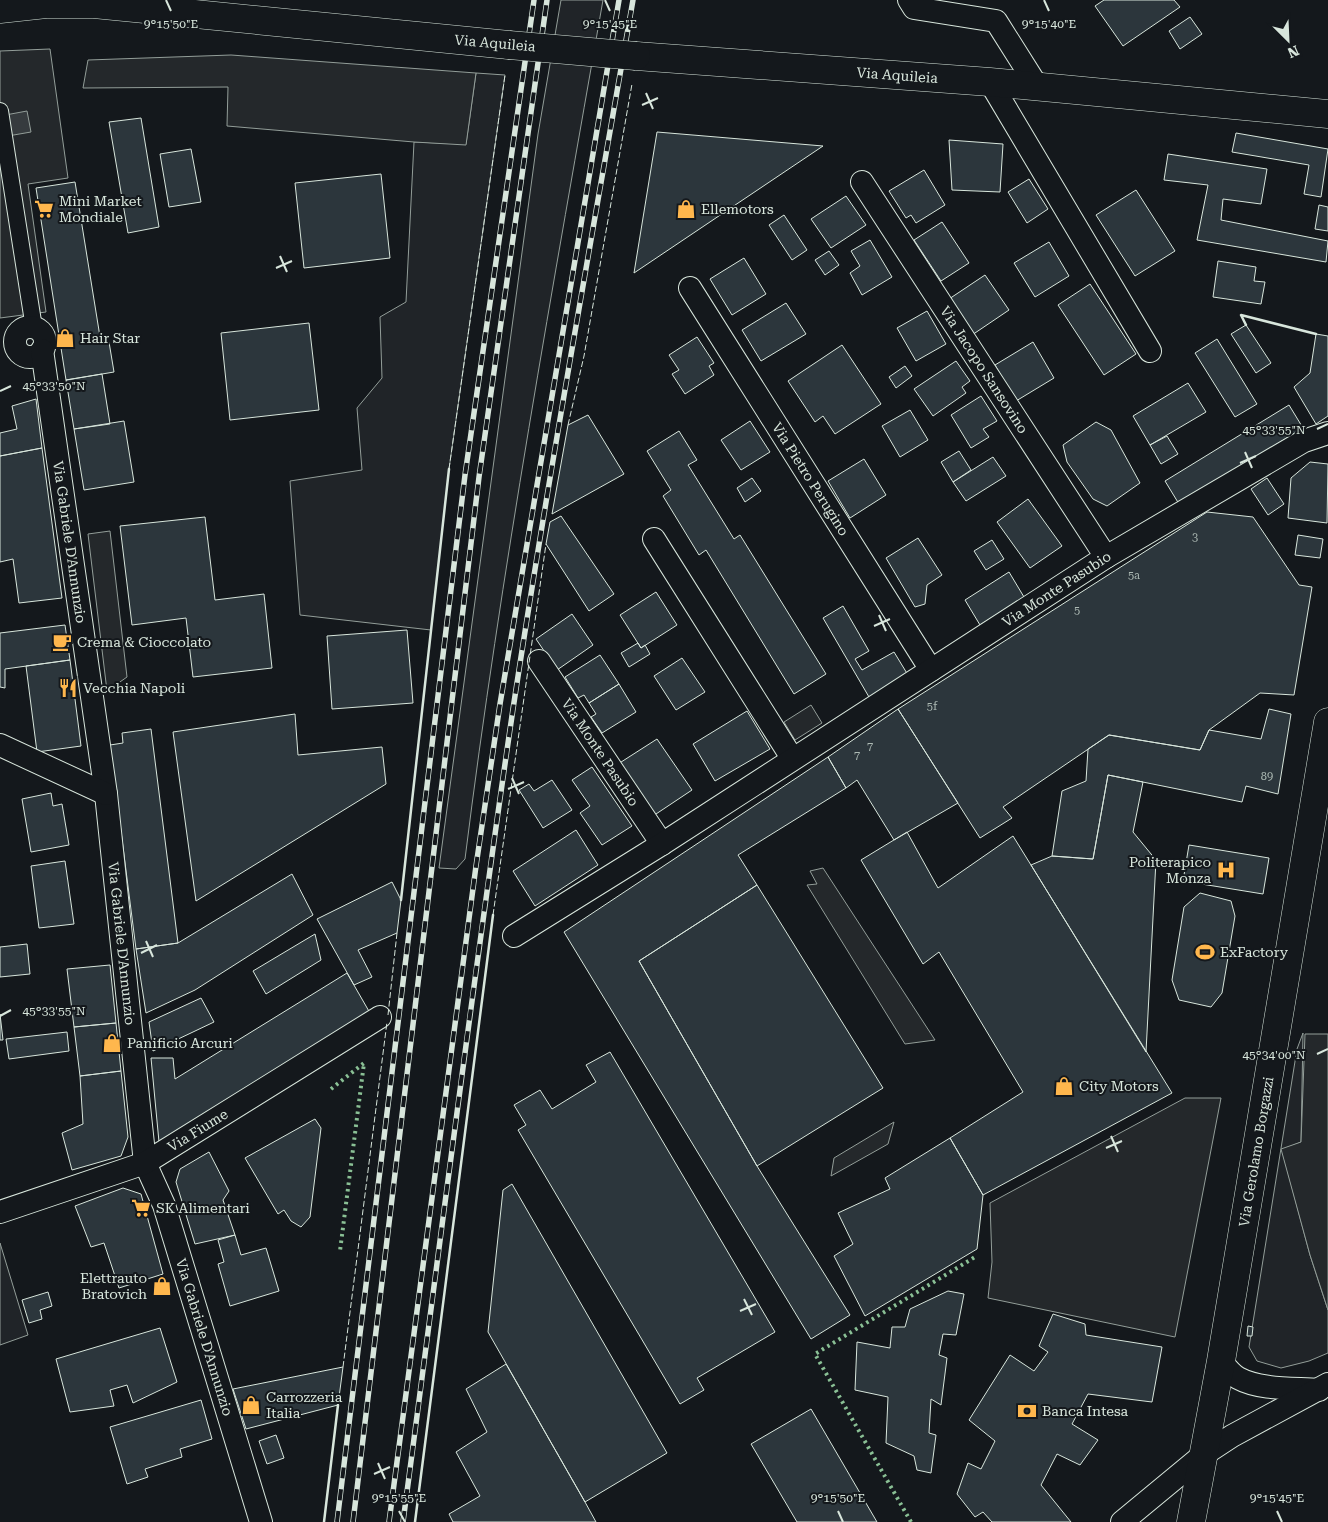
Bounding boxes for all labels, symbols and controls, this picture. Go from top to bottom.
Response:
north arrow [1263,15,1313,65]
text: 9°15'50"E [144,17,198,31]
text: 9°15'45"E [583,17,637,31]
text: 9°15'40"E [1022,17,1076,31]
street label: Via Aquileia [454,31,537,55]
text: N [1285,42,1301,61]
street label: Via Aquileia [856,64,939,86]
place label: Mini Market Mondiale [59,193,142,225]
supermarket icon: Mini Market Mondiale [33,198,55,220]
shop icon: Ellemotors [675,198,697,220]
place label: Ellemotors [701,201,774,217]
street label: Via Jacopo Sansovino [937,303,1031,436]
shop icon: Hair Star [54,327,76,349]
place label: Hair Star [80,330,140,346]
text: 45°33'50"N [22,379,86,393]
street label: Via Pietro Perugino [769,420,852,539]
text: 45°33'55"N [1242,423,1306,437]
street label: Via Gabriele D'Annunzio [50,460,89,624]
house number: 3 [1192,531,1198,544]
street label: Via Monte Pasubio [999,548,1114,630]
house number: 5a [1128,569,1140,582]
house number: 5 [1074,604,1080,617]
cafe icon: Crema & Cioccolato [51,631,73,653]
place label: Crema & Cioccolato [77,634,211,650]
restaurant icon: Vecchia Napoli [57,677,79,699]
place label: Vecchia Napoli [83,680,186,696]
street label: Via Monte Pasubio [559,695,642,809]
house number: 5f [927,700,938,713]
house number: 7 [867,740,873,753]
house number: 7 [854,749,860,762]
house number: 89 [1261,770,1273,783]
place label: Politerapico Monza [1129,854,1211,886]
hospital icon: Politerapico Monza [1215,859,1237,881]
street label: Via Gabriele D'Annunzio [105,861,138,1026]
sports icon: ExFactory [1194,941,1216,963]
place label: ExFactory [1220,944,1289,960]
text: 45°33'55"N [22,1004,86,1018]
shop icon: Panificio Arcuri [101,1032,123,1054]
place label: Panificio Arcuri [127,1035,233,1051]
text: 45°34'00"N [1242,1048,1306,1062]
shop icon: City Motors [1053,1075,1075,1097]
street label: Via Gerolamo Borgazzi [1236,1075,1277,1228]
place label: City Motors [1079,1078,1159,1094]
street label: Via Fiume [165,1106,231,1155]
supermarket icon: SK Alimentari [130,1197,152,1219]
place label: SK Alimentari [156,1200,250,1216]
street label: Via Gabriele D'Annunzio [173,1257,236,1418]
place label: Elettrauto Bratovich [80,1270,147,1302]
shop icon: Elettrauto Bratovich [151,1275,173,1297]
place label: Carrozzeria Italia [266,1389,343,1421]
shop icon: Carrozzeria Italia [240,1394,262,1416]
bank icon: Banca Intesa [1016,1400,1038,1422]
place label: Banca Intesa [1042,1403,1128,1419]
text: 9°15'55"E [372,1491,426,1505]
text: 9°15'50"E [811,1491,865,1505]
text: 9°15'45"E [1250,1491,1304,1505]

